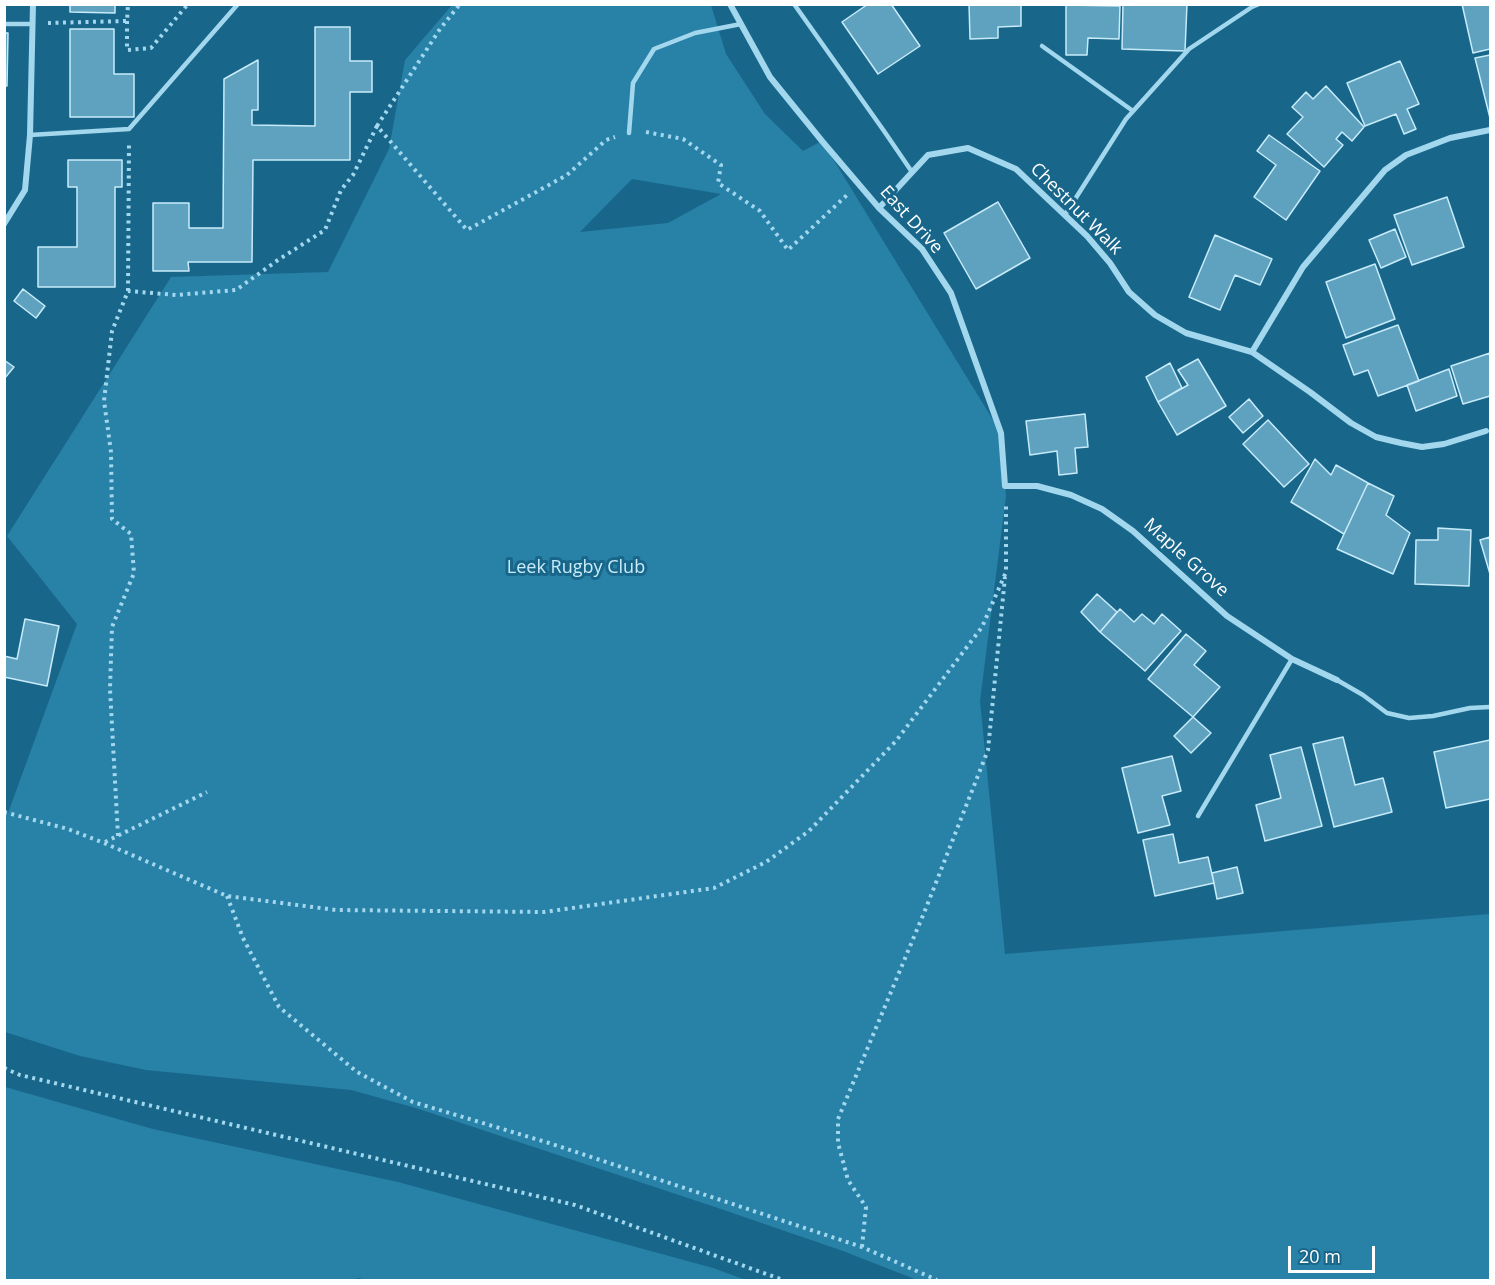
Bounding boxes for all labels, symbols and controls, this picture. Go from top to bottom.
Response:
street label: Chestnut Walk [1025,158,1127,260]
street label: East Drive [875,182,947,258]
street label: Maple Grove [1139,514,1233,602]
park label: Leek Rugby Club [507,557,645,579]
scale bar [1291,1234,1378,1272]
text: 20 m [1299,1244,1341,1268]

